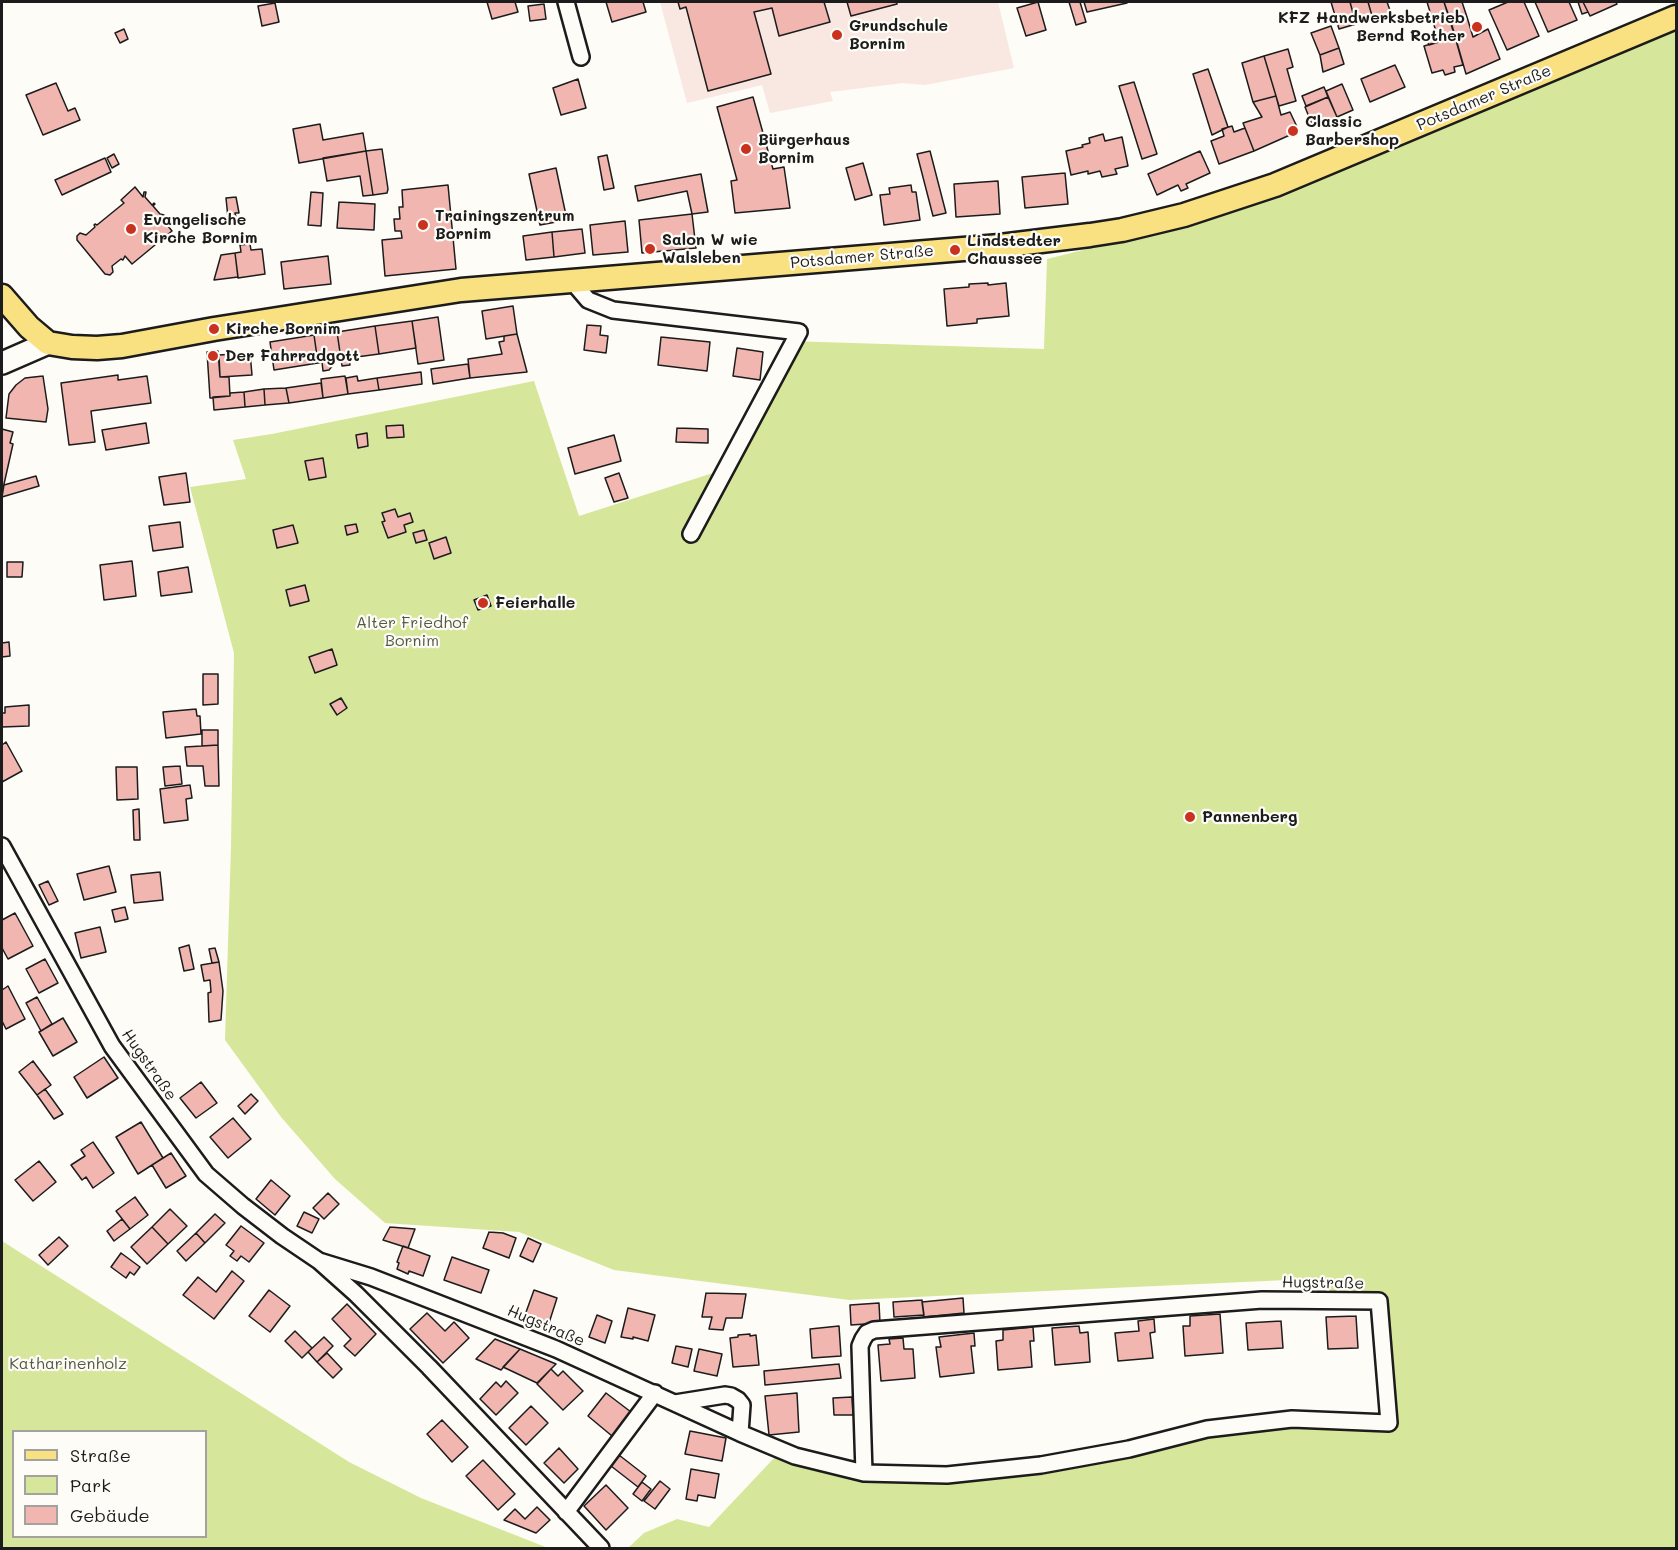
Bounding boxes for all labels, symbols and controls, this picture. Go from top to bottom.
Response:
place label: KFZ Handwerksbetrieb Bernd Rother [1278,8,1465,46]
place label: Grundschule Bornim [849,16,948,54]
marker: KFZ Handwerksbetrieb Bernd Rother [1470,20,1484,34]
marker: Grundschule Bornim [830,28,844,42]
street label: Potsdamer Straße [1414,61,1554,135]
place label: Classic Barbershop [1305,112,1399,150]
marker: Classic Barbershop [1286,124,1300,138]
place label: Bürgerhaus Bornim [758,130,850,168]
marker: Bürgerhaus Bornim [739,142,753,156]
place label: Trainingszentrum Bornim [435,206,574,244]
place label: Evangelische Kirche Bornim [143,210,258,248]
marker: Trainingszentrum Bornim [416,218,430,232]
marker: Evangelische Kirche Bornim [124,222,138,236]
place label: Salon W wie Walsleben [662,230,757,268]
place label: Lindstedter Chaussee [967,231,1061,269]
street label: Potsdamer Straße [789,241,935,273]
marker: Salon W wie Walsleben [643,242,657,256]
marker: Lindstedter Chaussee [948,243,962,257]
place label: Kirche Bornim [226,319,341,339]
marker: Kirche Bornim [207,322,221,336]
place label: Der Fahrradgott [225,346,360,366]
marker: Der Fahrradgott [206,349,220,363]
place label: Feierhalle [495,593,575,613]
marker: Feierhalle [476,596,490,610]
park label: Alter Friedhof Bornim [356,613,468,651]
place label: Pannenberg [1202,807,1297,827]
marker: Pannenberg [1183,810,1197,824]
street label: Hugstraße [118,1026,180,1104]
street label: Hugstraße [1282,1273,1364,1293]
street label: Hugstraße [504,1301,588,1351]
park label: Katharinenholz [9,1354,127,1374]
legend [12,1430,207,1538]
text: Straße [70,1443,131,1467]
text: Park [70,1473,111,1497]
text: Gebäude [70,1503,150,1527]

